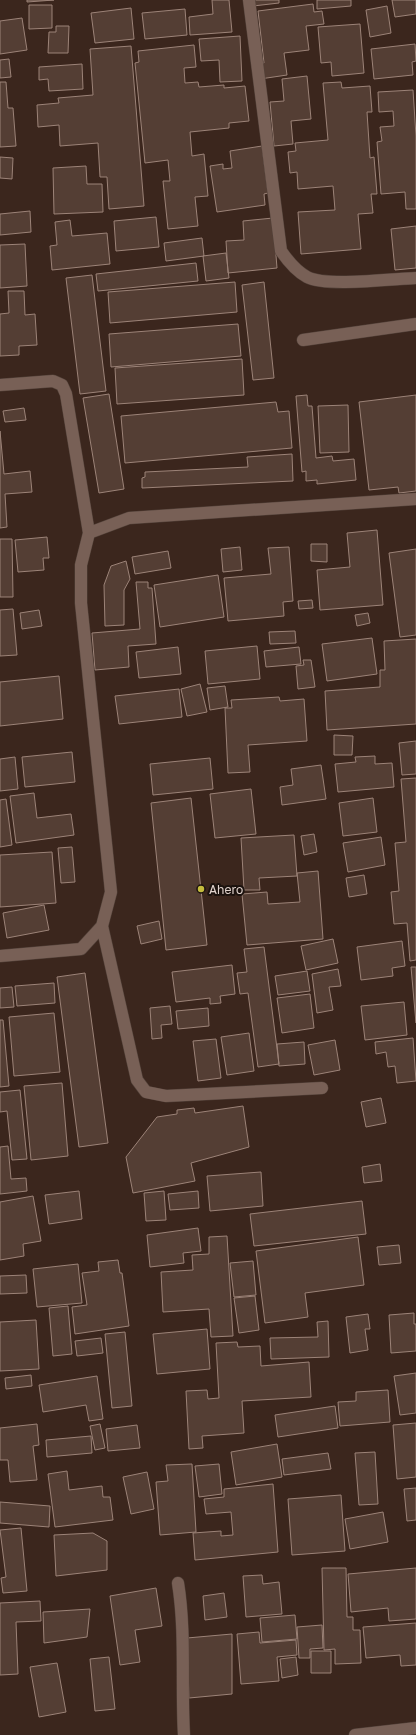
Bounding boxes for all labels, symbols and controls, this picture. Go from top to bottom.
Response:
place label: Ahero [209,882,243,897]
marker: Ahero [196,884,206,894]

